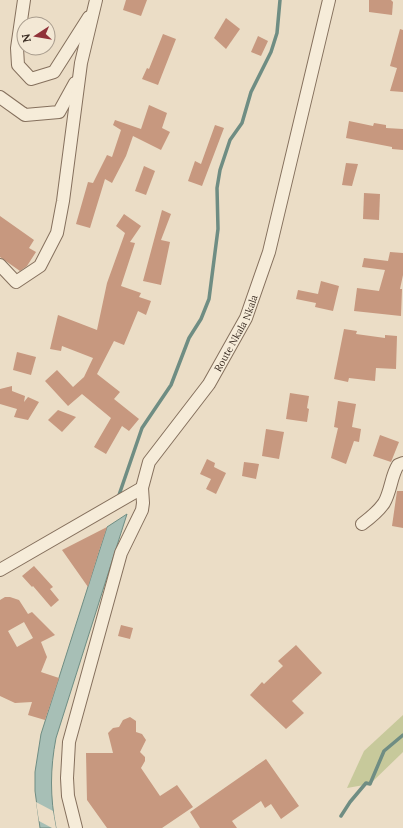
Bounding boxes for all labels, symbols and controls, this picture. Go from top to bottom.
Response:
north arrow [16,16,56,56]
text: N [18,32,34,44]
street label: Route Nkala Nkala [211,293,261,374]

